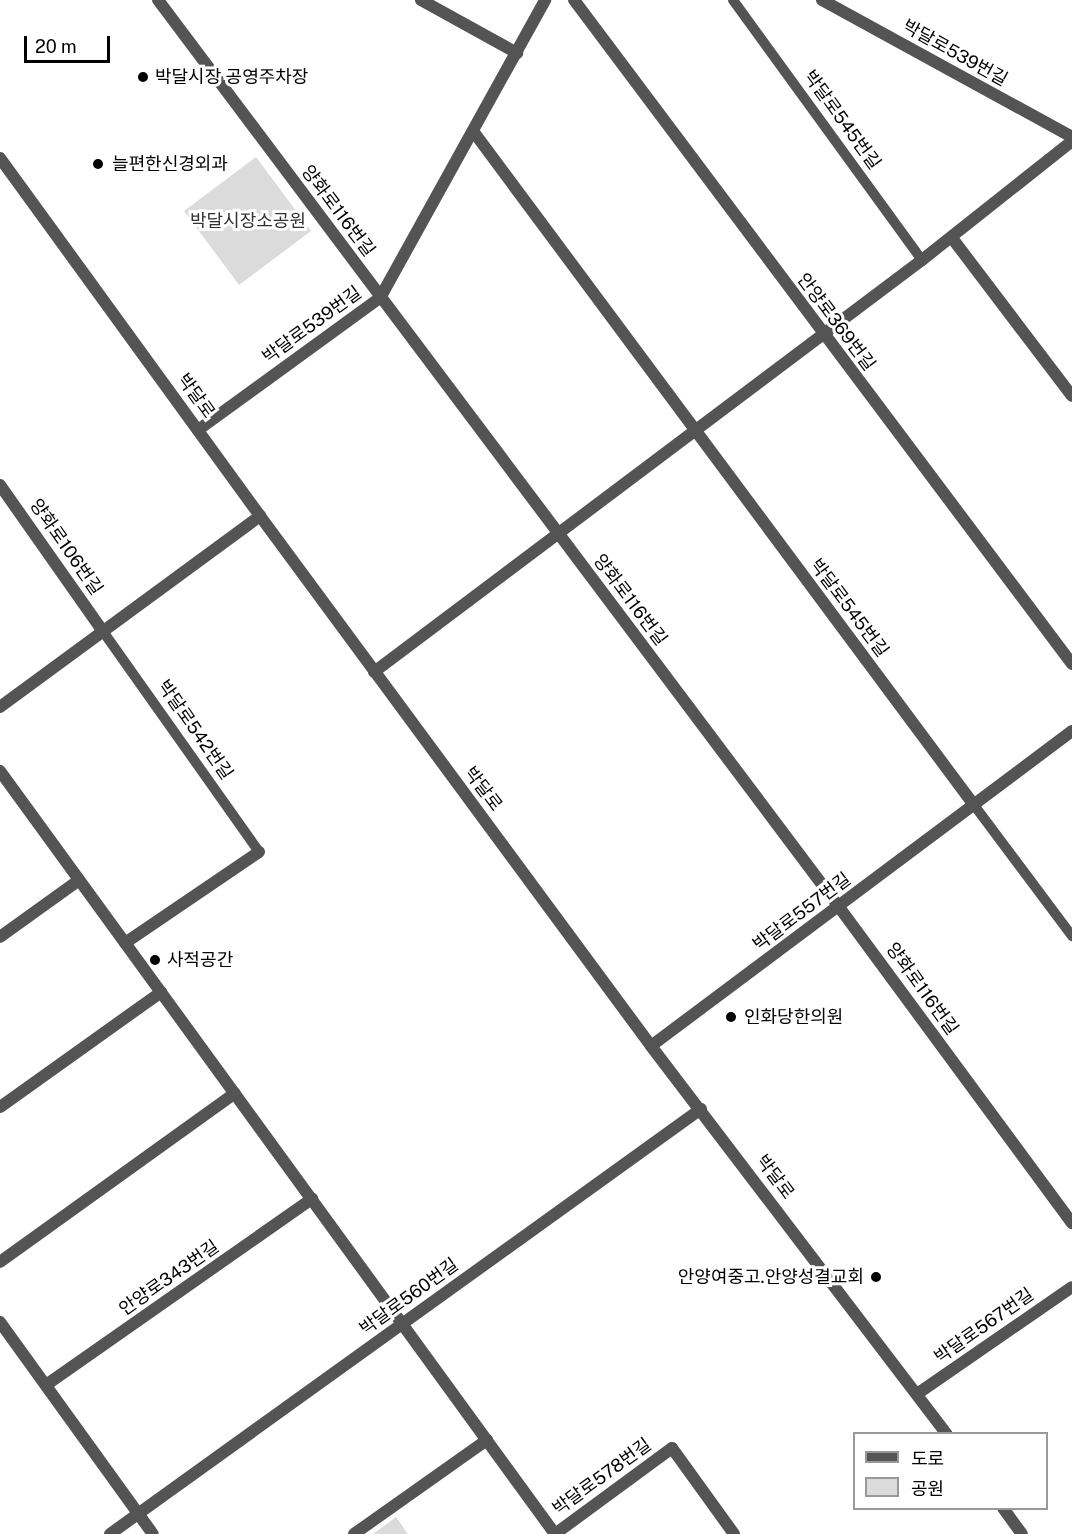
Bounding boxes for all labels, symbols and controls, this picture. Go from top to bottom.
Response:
street label: 박달로539번길 [899,15,1011,91]
scale bar [27,24,112,62]
text: 20 m [35,36,77,57]
place label: 박달시장 공영주차장 [155,66,308,88]
street label: 박달로545번길 [799,66,885,174]
marker: 박달시장 공영주차장 [136,70,150,84]
place label: 늘편한신경외과 [112,153,228,175]
marker: 늘편한신경외과 [89,155,107,173]
street label: 양화로116번길 [297,161,379,261]
park label: 박달시장소공원 [190,210,306,232]
street label: 안양로369번길 [792,269,880,375]
street label: 박달로539번길 [258,282,366,368]
street label: 박달로 [173,370,219,422]
street label: 양화로106번길 [25,495,107,599]
street label: 양화로116번길 [589,550,671,650]
street label: 박달로545번길 [805,555,893,661]
street label: 박달로542번길 [153,676,237,784]
street label: 박달로 [459,763,507,815]
street label: 박달로557번길 [749,868,855,956]
street label: 양화로116번길 [881,939,963,1039]
place label: 사적공간 [167,949,233,971]
marker: 사적공간 [148,953,162,967]
place label: 인화당한의원 [744,1006,843,1028]
marker: 인화당한의원 [722,1008,740,1026]
street label: 박달로 [751,1151,799,1203]
street label: 안양로343번길 [115,1236,223,1320]
street label: 박달로560번길 [356,1254,462,1340]
place label: 안양여중고.안양성결교회 [678,1266,864,1288]
marker: 안양여중고.안양성결교회 [869,1270,883,1284]
street label: 박달로567번길 [930,1284,1038,1368]
legend [853,1432,1048,1510]
street label: 박달로578번길 [549,1434,655,1520]
text: 도로 [911,1448,944,1469]
text: 공원 [911,1478,944,1499]

